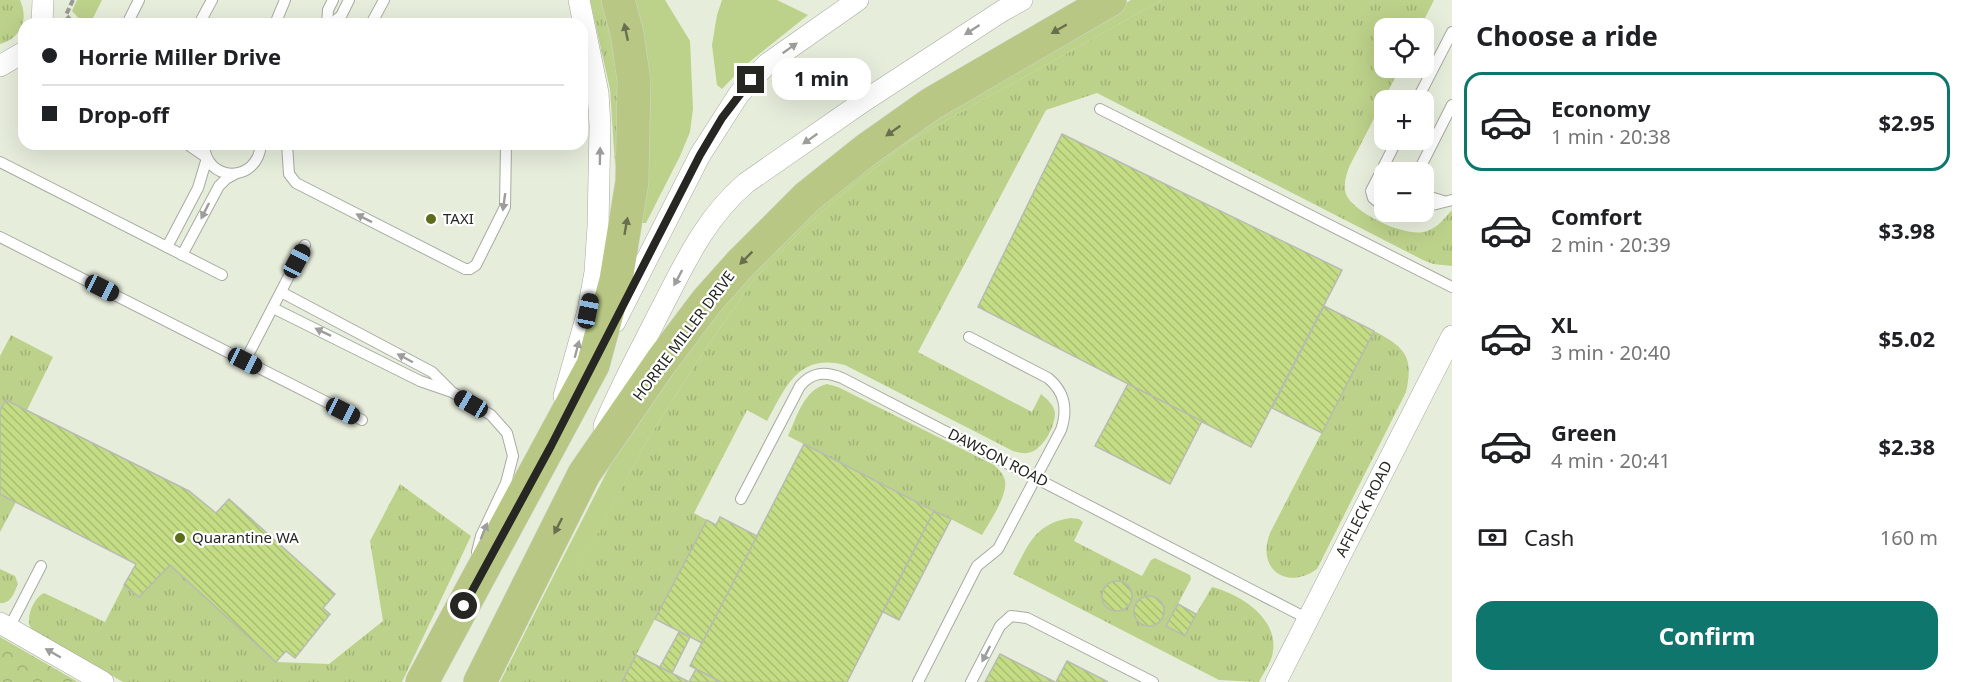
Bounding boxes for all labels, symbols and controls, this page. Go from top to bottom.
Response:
text: Choose a ride [1476,17,1658,54]
map controls [1374,18,1434,222]
button: locate [1374,18,1434,78]
one-way arrow [621,23,630,42]
one-way arrow [1050,24,1067,34]
one-way arrow [964,25,980,36]
text: Horrie Miller Drive [78,41,281,71]
one-way arrow [782,42,798,54]
callout: 1 min [772,59,871,101]
text: 1 min [794,65,849,92]
route end [737,66,764,93]
button: + [1374,90,1434,150]
text: Economy [1551,93,1650,123]
icon: car [1479,95,1533,149]
text: Drop-off [78,99,169,129]
text: $2.95 [1878,107,1935,137]
text: 1 min · 20:38 [1551,123,1671,150]
one-way arrow [885,125,901,137]
one-way arrow [802,133,818,145]
one-way arrow [595,147,604,166]
button: − [1374,162,1434,222]
one-way arrow [499,193,509,212]
text: Comfort [1551,201,1642,231]
one-way arrow [200,203,210,220]
icon: car [1479,203,1533,257]
place label: TAXI [443,208,474,228]
marker: TAXI [424,212,438,226]
one-way arrow [356,213,373,223]
text: $3.98 [1878,215,1935,245]
one-way arrow [621,217,630,236]
text: 2 min · 20:39 [1551,231,1671,258]
car [281,241,313,281]
one-way arrow [738,251,753,265]
street label: HORRIE MILLER DRIVE [628,266,739,404]
one-way arrow [673,269,683,286]
car [82,272,122,304]
car [576,292,600,330]
text: XL [1551,309,1578,339]
icon: car [1479,311,1533,365]
text: $5.02 [1878,323,1935,353]
one-way arrow [314,327,331,337]
text: 3 min · 20:40 [1551,339,1671,366]
one-way arrow [573,340,582,358]
car [225,345,265,377]
one-way arrow [397,353,414,363]
car [451,387,491,421]
car [323,395,363,427]
text: Green [1551,417,1617,447]
icon: car [1479,419,1533,473]
street label: DAWSON ROAD [945,423,1052,491]
text: $2.38 [1878,431,1935,461]
text: 4 min · 20:41 [1551,447,1671,474]
street label: AFFLECK ROAD [1330,457,1396,560]
one-way arrow [553,518,563,535]
icon: cash [1476,521,1509,554]
one-way arrow [479,522,489,540]
text: Cash [1524,522,1574,552]
text: 160 m [1880,524,1938,551]
place label: Quarantine WA [192,527,299,547]
marker: Quarantine WA [173,531,187,545]
route start [450,592,477,619]
button: Confirm [1476,601,1938,670]
one-way arrow [981,645,991,663]
one-way arrow [44,648,61,658]

